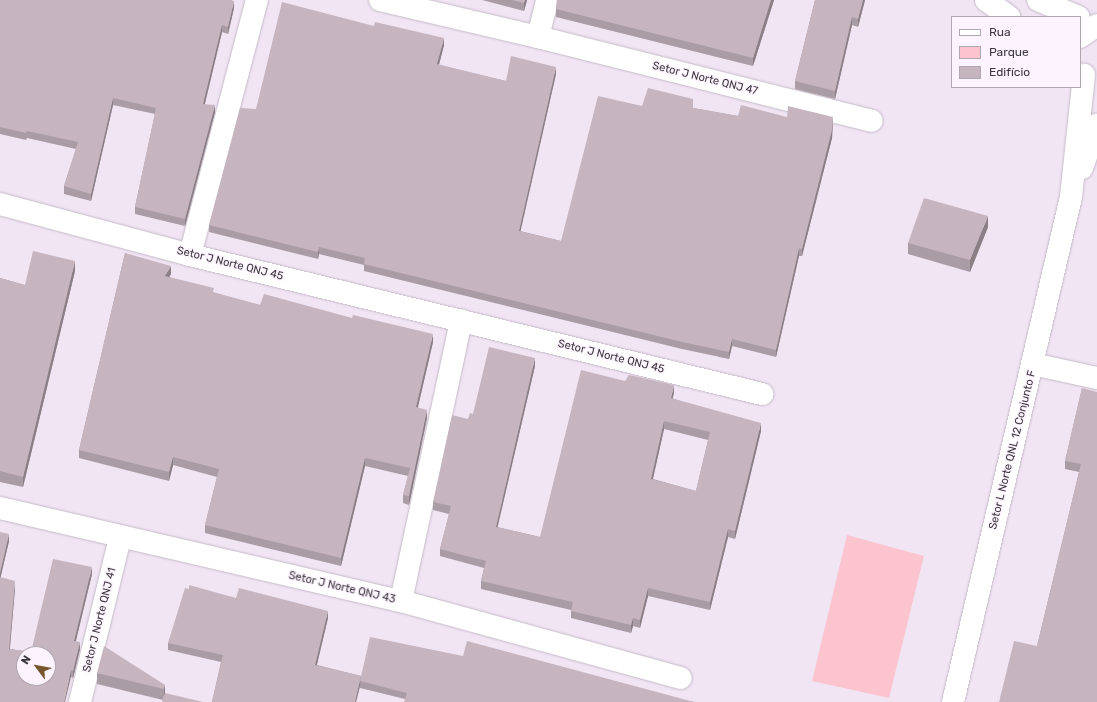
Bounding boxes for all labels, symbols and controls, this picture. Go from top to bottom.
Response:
legend [951,16,1081,88]
text: Rua [989,25,1011,39]
text: Parque [989,45,1029,59]
street label: Setor J Norte QNJ 47 [651,59,759,99]
text: Edifício [989,65,1030,79]
street label: Setor J Norte QNJ 45 [175,244,285,284]
street label: Setor J Norte QNJ 45 [556,337,666,377]
street label: Setor L Norte QNL 12 Conjunto F [987,369,1039,531]
street label: Setor J Norte QNJ 41 [81,566,119,674]
street label: Setor J Norte QNJ 43 [287,569,397,607]
north arrow [16,646,56,686]
text: N [19,653,34,667]

